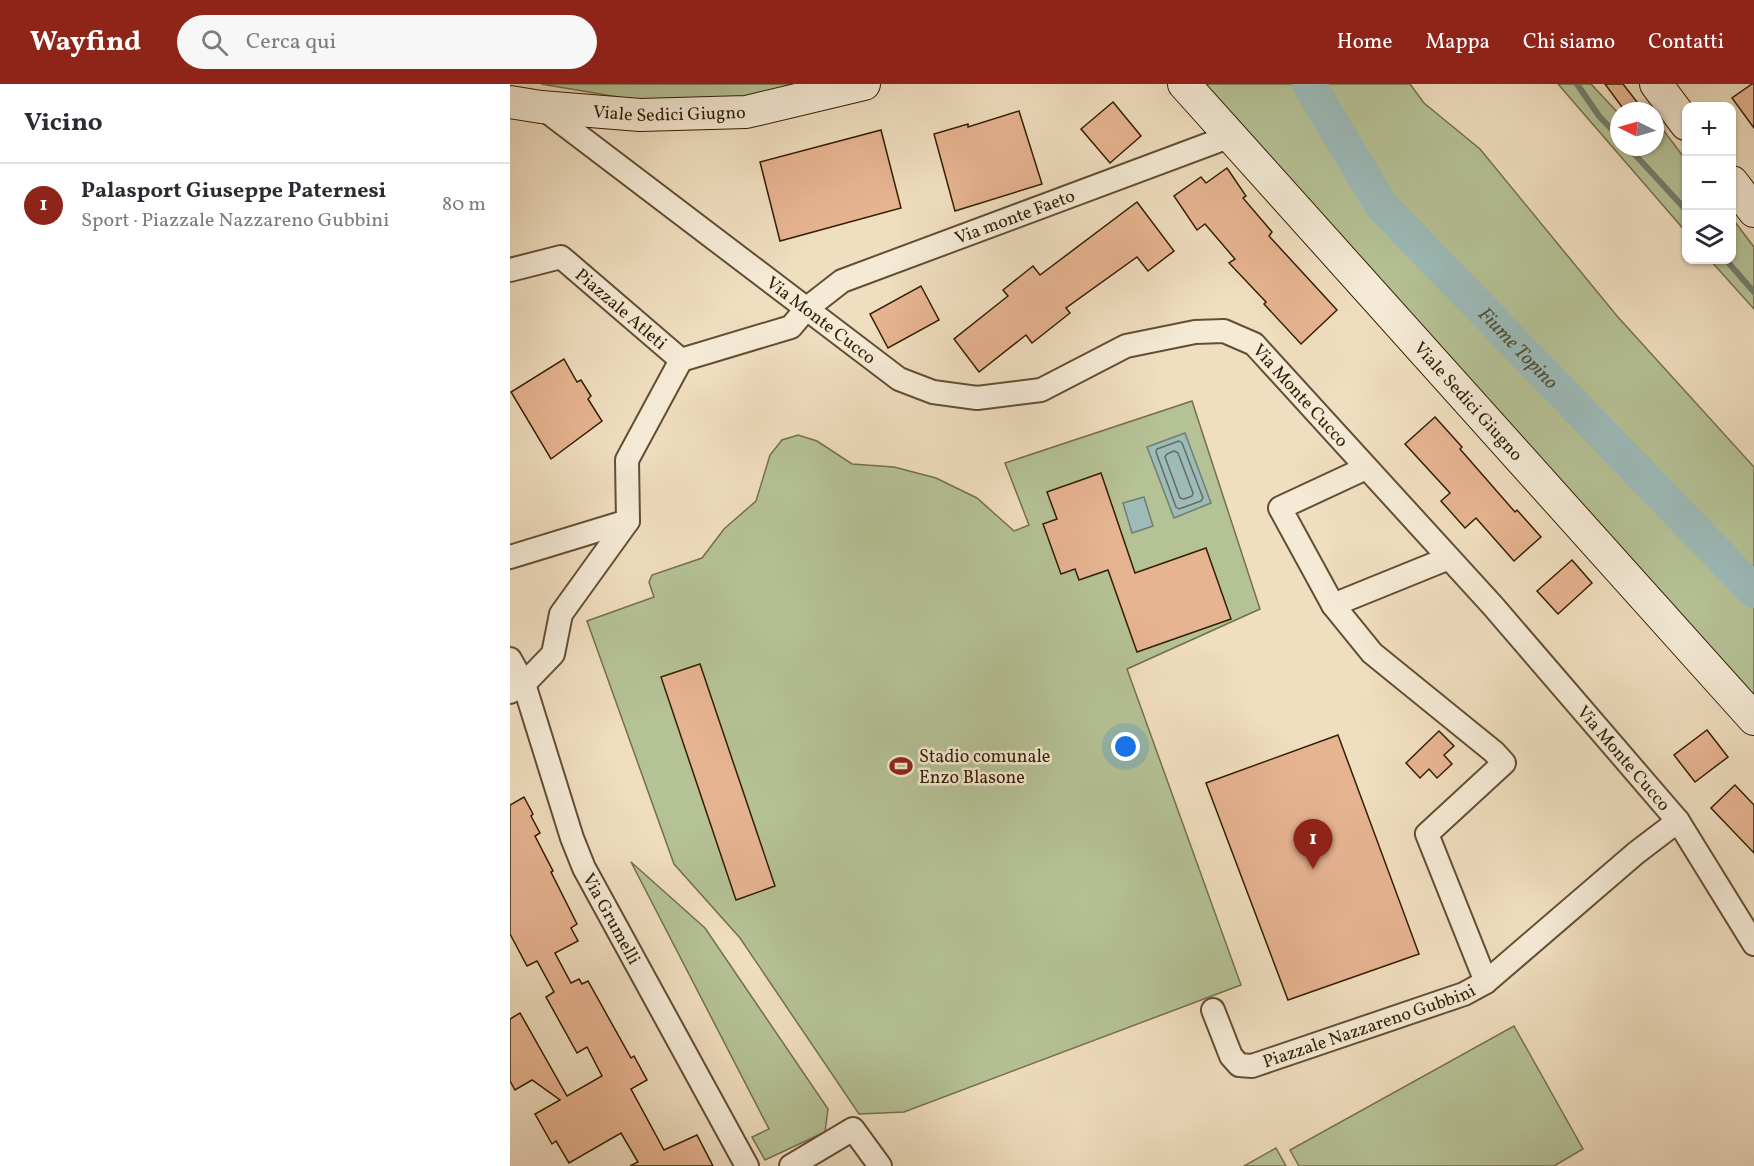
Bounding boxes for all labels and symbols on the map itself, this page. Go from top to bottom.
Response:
street label: Viale Sedici Giugno [592,100,746,129]
north arrow [1610,102,1664,156]
street label: Via monte Faeto [952,184,1079,252]
street label: Piazzale Atleti [569,263,672,356]
street label: Via Monte Cucco [760,271,881,371]
water label: Fiume Topino [1471,302,1564,396]
street label: Viale Sedici Giugno [1407,337,1528,467]
street label: Via Monte Cucco [1246,339,1353,453]
street label: Via Monte Cucco [1570,701,1675,817]
your location [1111,732,1140,761]
place label: Stadio comunale Enzo Blasone [919,745,1050,791]
sports icon: Stadio comunale Enzo Blasone [888,753,914,779]
pin: 1 [1294,820,1332,869]
street label: Via Grumelli [575,869,646,970]
street label: Piazzale Nazzareno Gubbini [1260,979,1481,1075]

